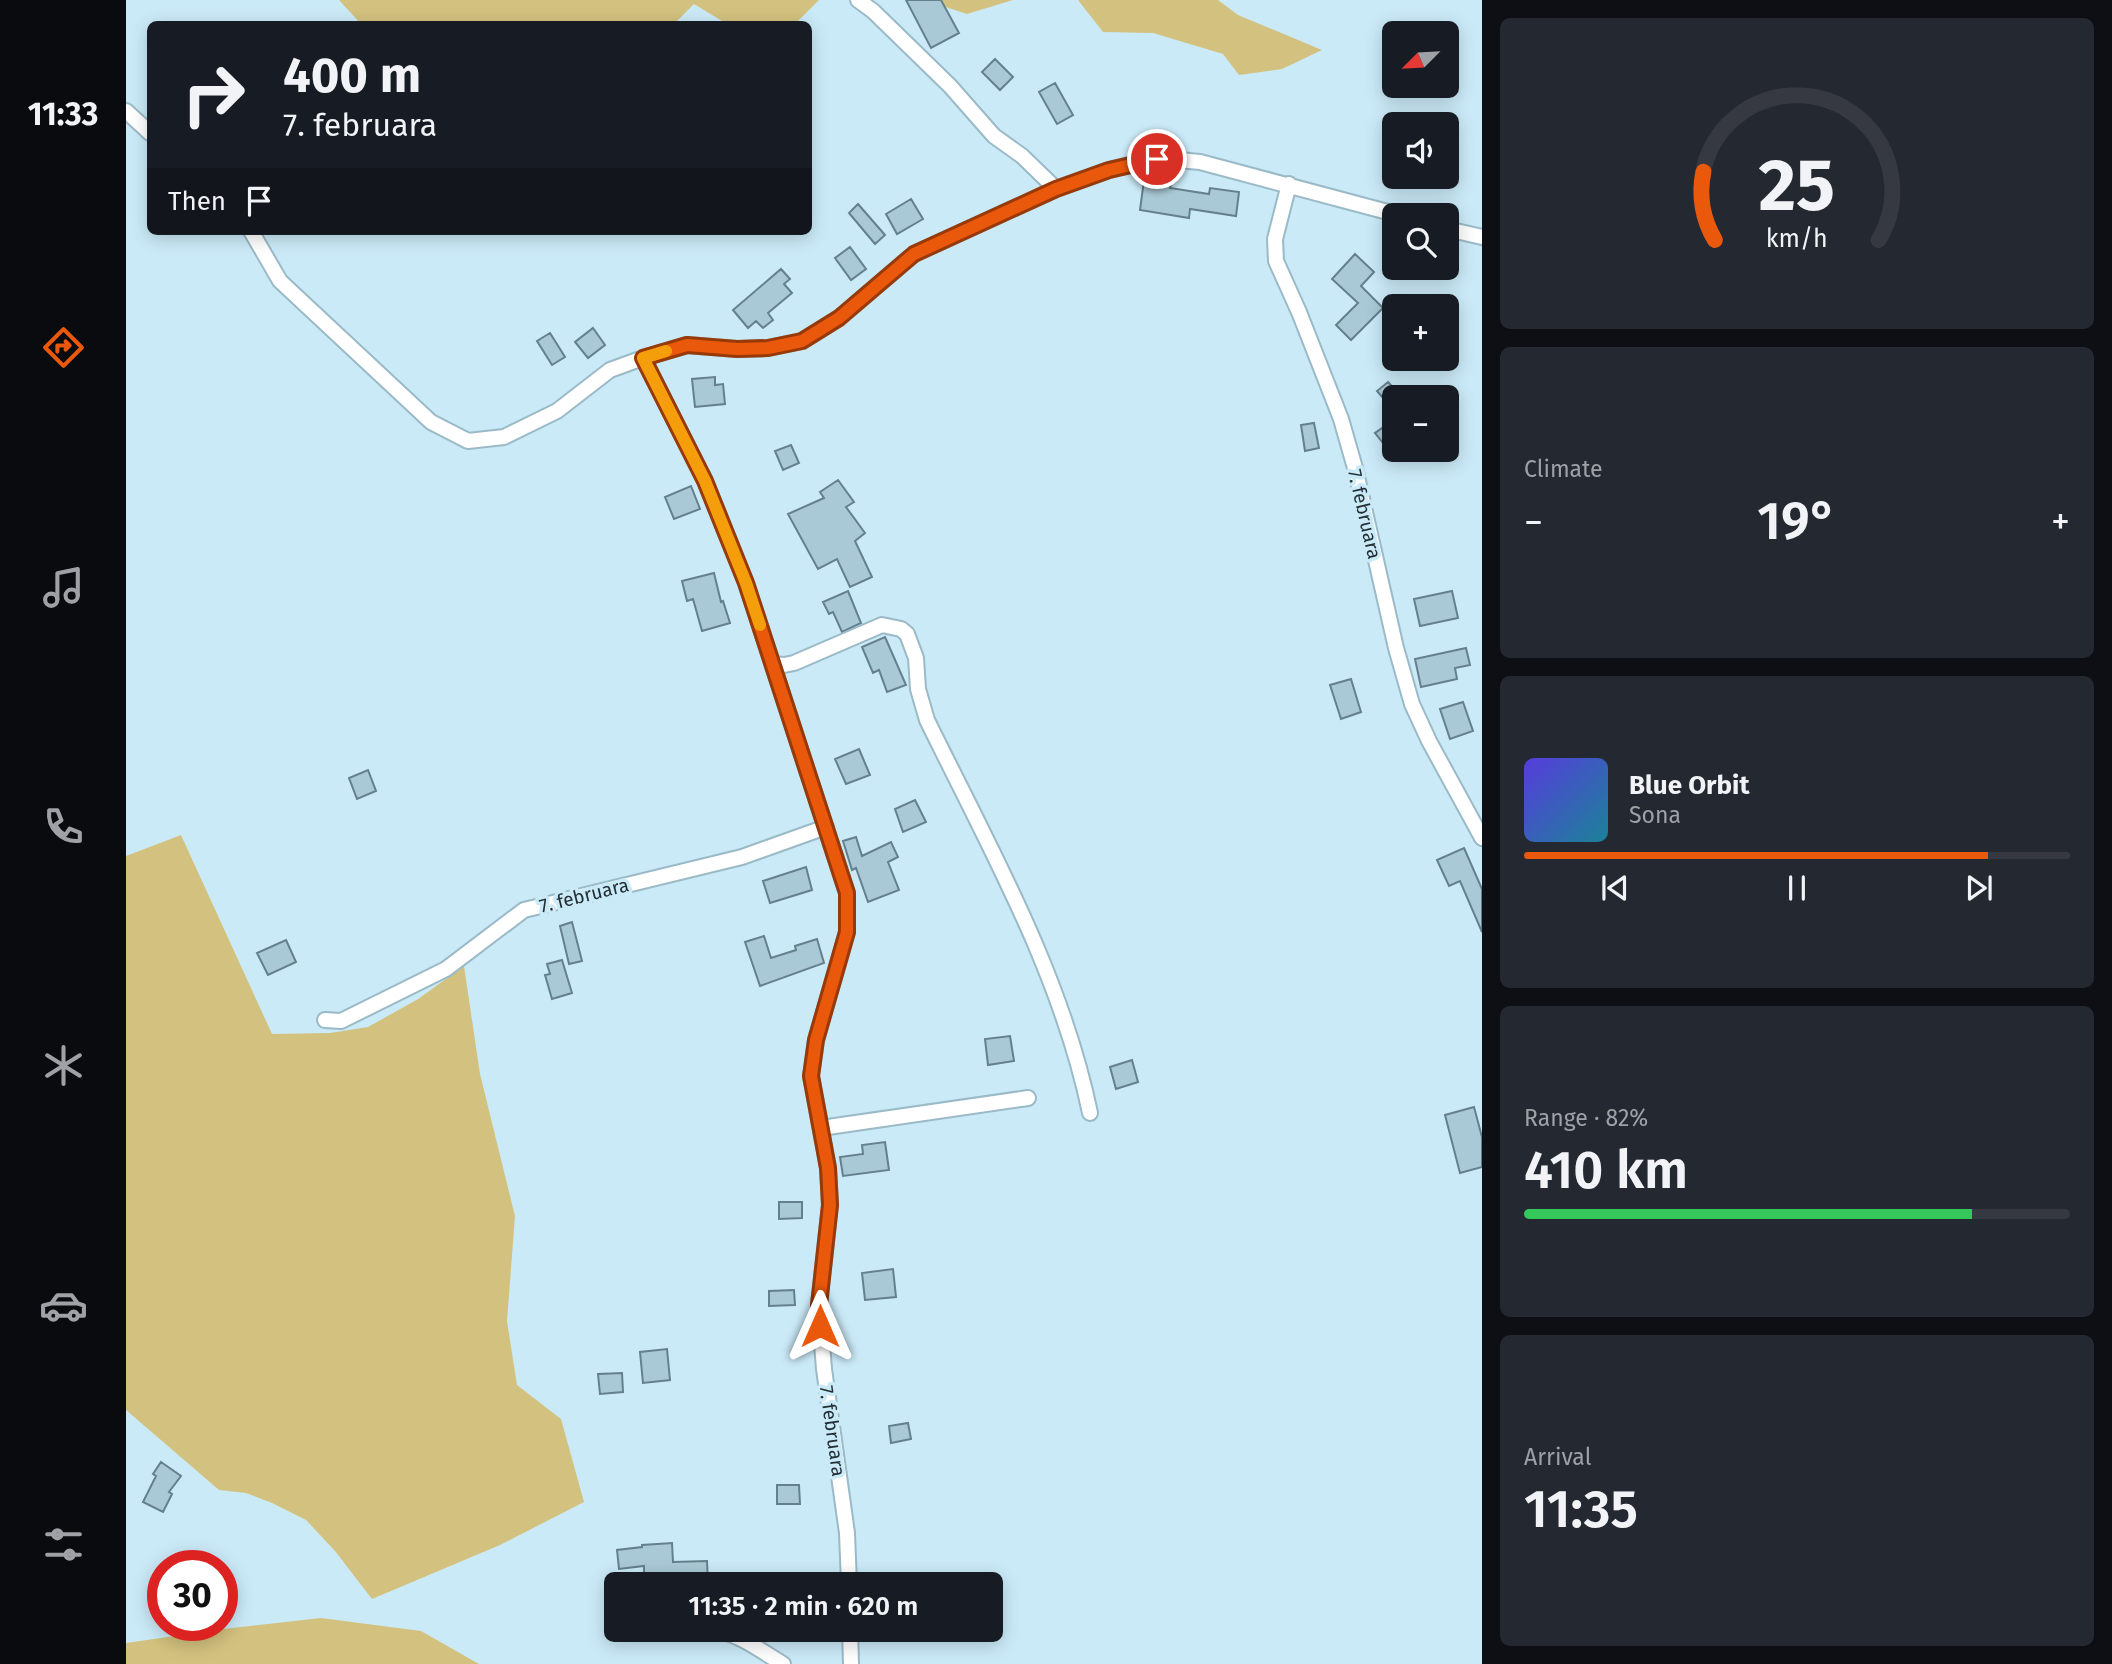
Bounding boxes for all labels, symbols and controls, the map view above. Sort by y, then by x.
north arrow [1382,21,1460,98]
map controls [1382,21,1459,462]
text: 400 m [283,46,421,105]
icon: right [168,49,259,140]
text: 11:33 [28,95,98,133]
text: 7. februara [283,106,437,144]
button: sound [1382,112,1459,189]
pin [1127,129,1187,189]
icon: arrive [1138,140,1176,178]
text: 25 [1759,142,1835,229]
icon: arrive [240,182,278,220]
text: Then [168,186,226,217]
button: search [1382,203,1459,280]
text: km/h [1766,223,1828,253]
button: + [1382,294,1459,371]
icon: directions [39,323,88,372]
button: − [1382,385,1459,462]
text: Climate [1524,455,1603,483]
street label: 7. februara [1343,467,1386,561]
text: 19° [1757,490,1837,553]
text: − [1524,499,1543,545]
text: + [2051,499,2070,545]
icon: music [39,563,88,612]
text: Blue Orbit [1629,770,1749,801]
text: Sona [1629,801,1681,829]
icon: phone [39,802,88,851]
icon: previous [1596,869,1634,907]
icon: pause [1778,869,1816,907]
icon: next [1960,869,1998,907]
street label: 7. februara [537,873,631,918]
icon: climate [39,1041,88,1090]
text: Range · 82% [1524,1104,1648,1132]
text: 410 km [1524,1139,1688,1202]
icon: car [39,1281,88,1330]
position arrow [783,1289,857,1363]
street label: 7. februara [815,1384,850,1478]
text: Arrival [1524,1443,1591,1471]
text: 11:35 [1524,1478,1638,1541]
icon: filters [39,1520,88,1569]
speed limit sign: 30 [147,1550,238,1641]
text: 11:35 · 2 min · 620 m [689,1591,918,1622]

